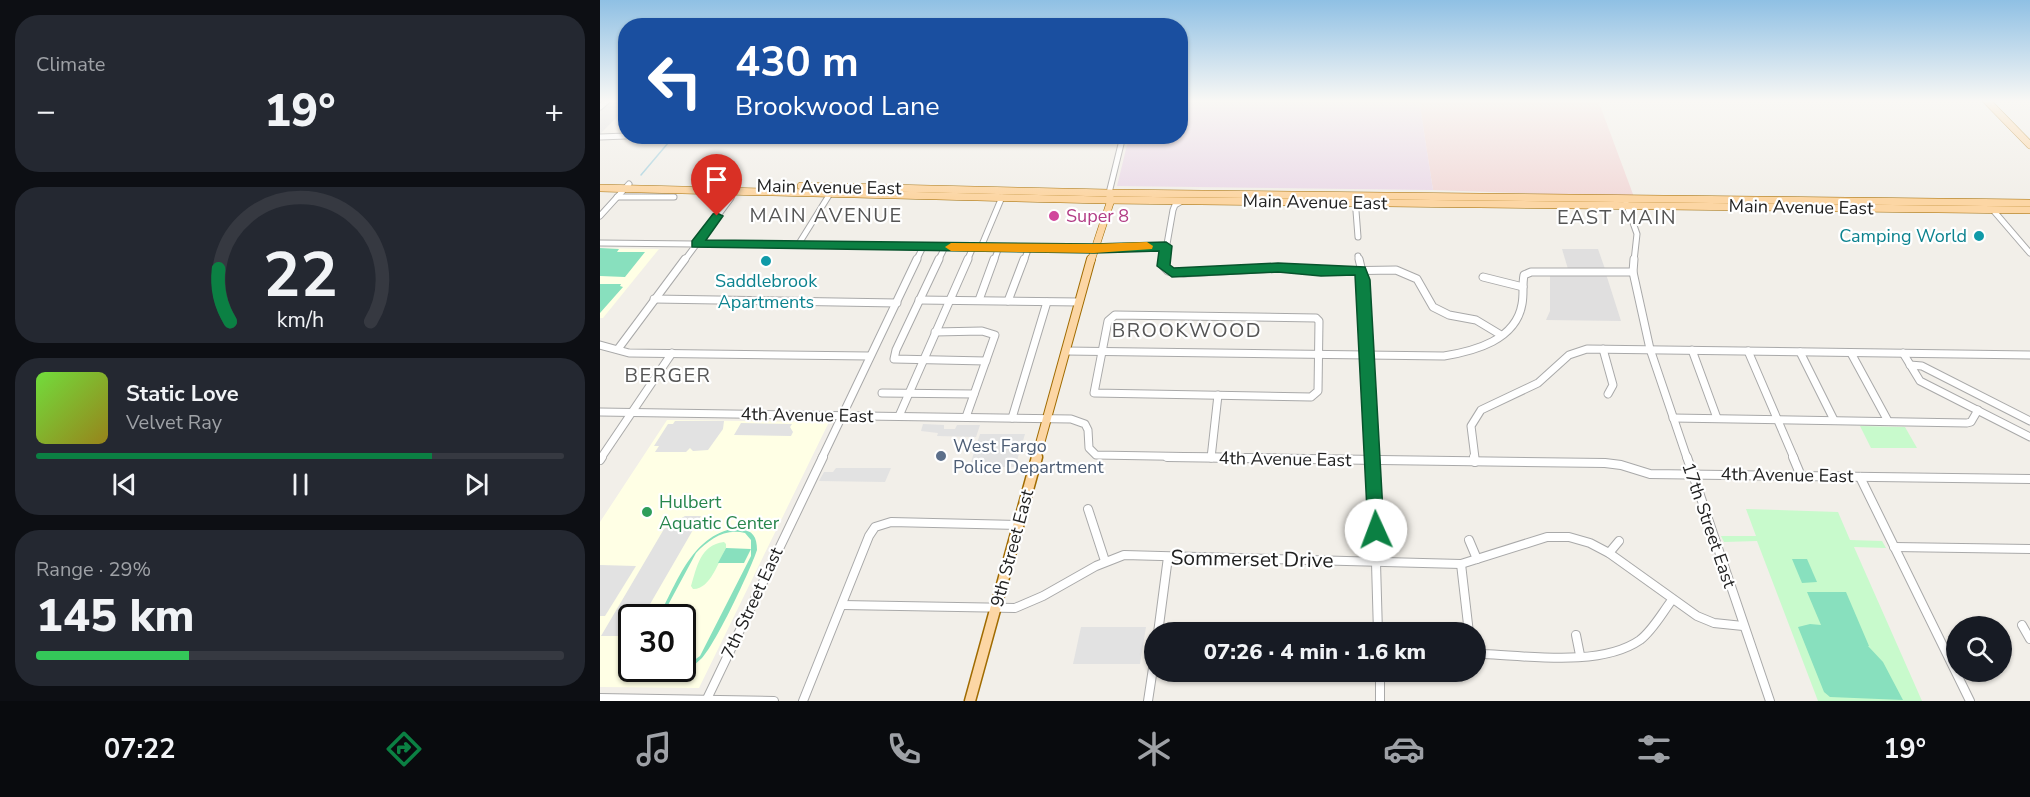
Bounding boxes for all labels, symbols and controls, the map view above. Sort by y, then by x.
text: 430 m [735,34,859,91]
icon: left [636,42,714,120]
text: Climate [36,51,105,78]
text: 19° [264,81,336,142]
text: Brookwood Lane [735,88,940,125]
text: − [36,89,56,134]
text: + [544,89,564,134]
pin [691,154,742,216]
icon: arrive [700,163,733,196]
street label: Main Avenue East [756,174,902,200]
street label: Main Avenue East [1242,189,1388,215]
street label: Main Avenue East [1728,194,1874,220]
district label: MAIN AVENUE [749,202,903,229]
place label: Super 8 [1066,204,1129,228]
district label: EAST MAIN [1557,204,1677,231]
marker: Super 8 [1047,209,1061,223]
place label: Camping World [1839,224,1967,248]
marker: Camping World [1972,229,1986,243]
text: 22 [263,233,337,318]
marker: Saddlebrook Apartments [759,254,773,268]
place label: Saddlebrook Apartments [715,269,818,314]
text: km/h [276,305,324,335]
district label: BROOKWOOD [1112,317,1262,344]
district label: BERGER [624,362,712,389]
text: Static Love [126,379,239,409]
street label: 4th Avenue East [740,402,874,428]
text: Velvet Ray [126,409,222,436]
place label: West Fargo Police Department [953,434,1104,479]
street label: 4th Avenue East [1218,446,1352,472]
marker: West Fargo Police Department [934,449,948,463]
street label: 17th Street East [1676,459,1742,592]
street label: 4th Avenue East [1720,462,1854,488]
icon: previous [108,468,141,501]
icon: pause [284,468,317,501]
icon: next [460,468,493,501]
street label: 9th Street East [985,486,1039,609]
place label: Hulbert Aquatic Center [659,490,780,535]
position arrow [1344,498,1408,562]
marker: Hulbert Aquatic Center [640,505,654,519]
street label: 7th Street East [716,543,789,663]
street label: Sommerset Drive [1170,544,1334,574]
text: Range · 29% [36,556,151,583]
text: 145 km [36,586,195,647]
speed limit sign: 30 [618,604,696,682]
map controls [1946,616,2012,682]
button: search [1946,616,2012,682]
text: 07:26 · 4 min · 1.6 km [1204,637,1426,667]
icon: directions [383,728,425,770]
icon: music [633,728,675,770]
icon: phone [883,728,925,770]
icon: climate [1133,728,1175,770]
icon: car [1383,728,1425,770]
icon: filters [1633,728,1675,770]
text: 07:22 [104,731,175,768]
text: 19° [1883,731,1926,768]

